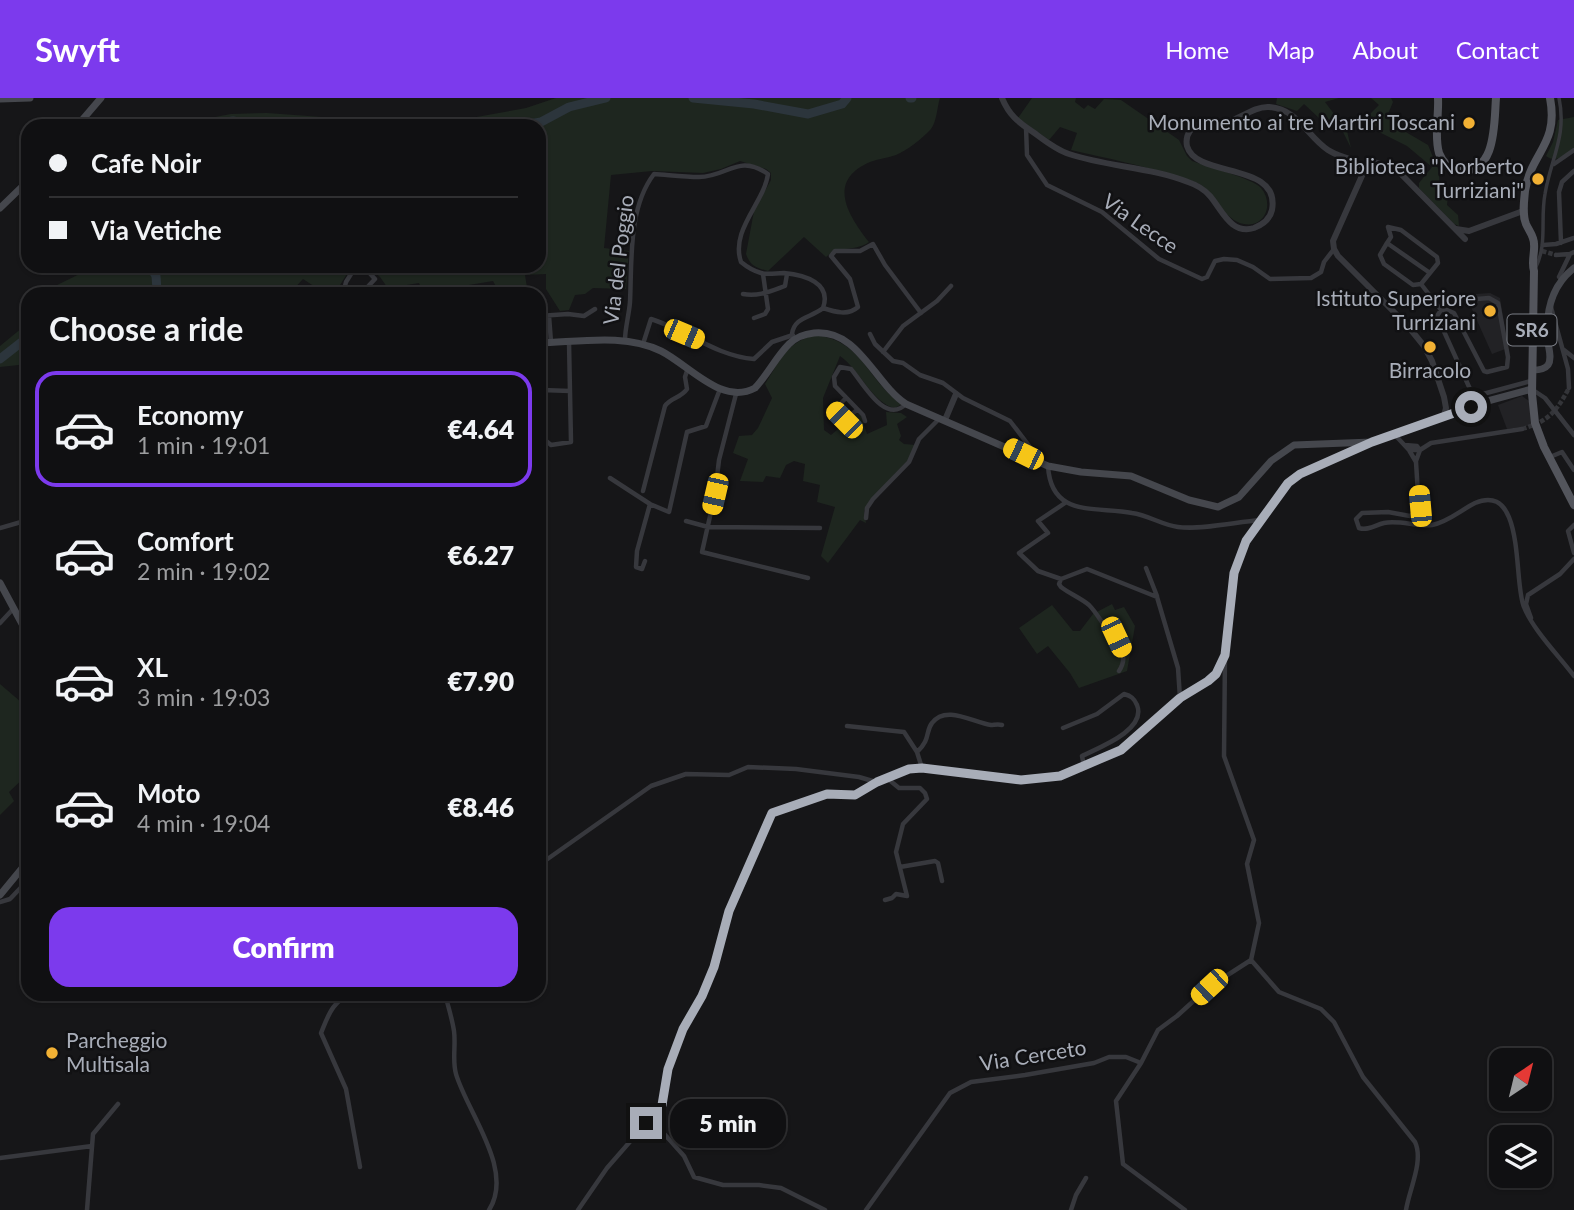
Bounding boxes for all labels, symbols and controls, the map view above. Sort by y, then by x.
text: Swyft [35,29,120,69]
text: Home [1165,35,1229,64]
text: Map [1267,35,1315,64]
text: About [1353,35,1418,64]
text: Contact [1456,35,1539,64]
place label: Monumento ai tre Martiri Toscani [1148,109,1455,134]
marker: Monumento ai tre Martiri Toscani [1461,115,1477,131]
text: Cafe Noir [91,147,201,179]
place label: Biblioteca "Norberto Turriziani" [1335,153,1524,202]
marker: Biblioteca "Norberto Turriziani" [1530,171,1546,187]
street label: Via Lecce [1098,188,1184,258]
street label: Via del Poggio [597,193,638,326]
text: Via Vetiche [91,214,222,246]
place label: Istituto Superiore Turriziani [1316,285,1476,334]
marker: Istituto Superiore Turriziani [1482,303,1498,319]
text: Choose a ride [49,309,243,348]
road number: SR6 [1508,314,1556,346]
car [661,316,708,352]
marker: Birracolo [1422,339,1438,355]
place label: Birracolo [1389,357,1471,382]
route start [1455,391,1487,423]
icon: car [53,398,116,461]
car [822,398,867,442]
text: Economy [137,399,243,431]
text: €4.64 [447,413,514,445]
text: 1 min · 19:01 [137,431,270,459]
car [1000,435,1047,473]
car [701,471,730,517]
car [1408,484,1433,528]
icon: car [53,524,116,587]
text: Comfort [137,525,234,557]
text: €6.27 [447,539,514,571]
text: 2 min · 19:02 [137,557,270,585]
car [1098,614,1135,660]
icon: car [53,650,116,713]
text: XL [137,651,168,683]
text: €7.90 [447,665,514,697]
text: 3 min · 19:03 [137,683,270,711]
icon: car [53,776,116,839]
text: Moto [137,777,200,809]
text: €8.46 [447,791,514,823]
text: 4 min · 19:04 [137,809,270,837]
button: Confirm [49,907,518,987]
car [1187,965,1232,1009]
place label: Parcheggio Multisala [66,1027,168,1076]
street label: Via Cerceto [978,1034,1088,1075]
marker: Parcheggio Multisala [44,1045,60,1061]
north arrow [1489,1048,1552,1111]
map controls [1489,1048,1552,1188]
callout: 5 min [670,1098,786,1148]
route end [630,1107,662,1139]
text: 5 min [699,1109,757,1137]
button: layers [1489,1125,1552,1188]

